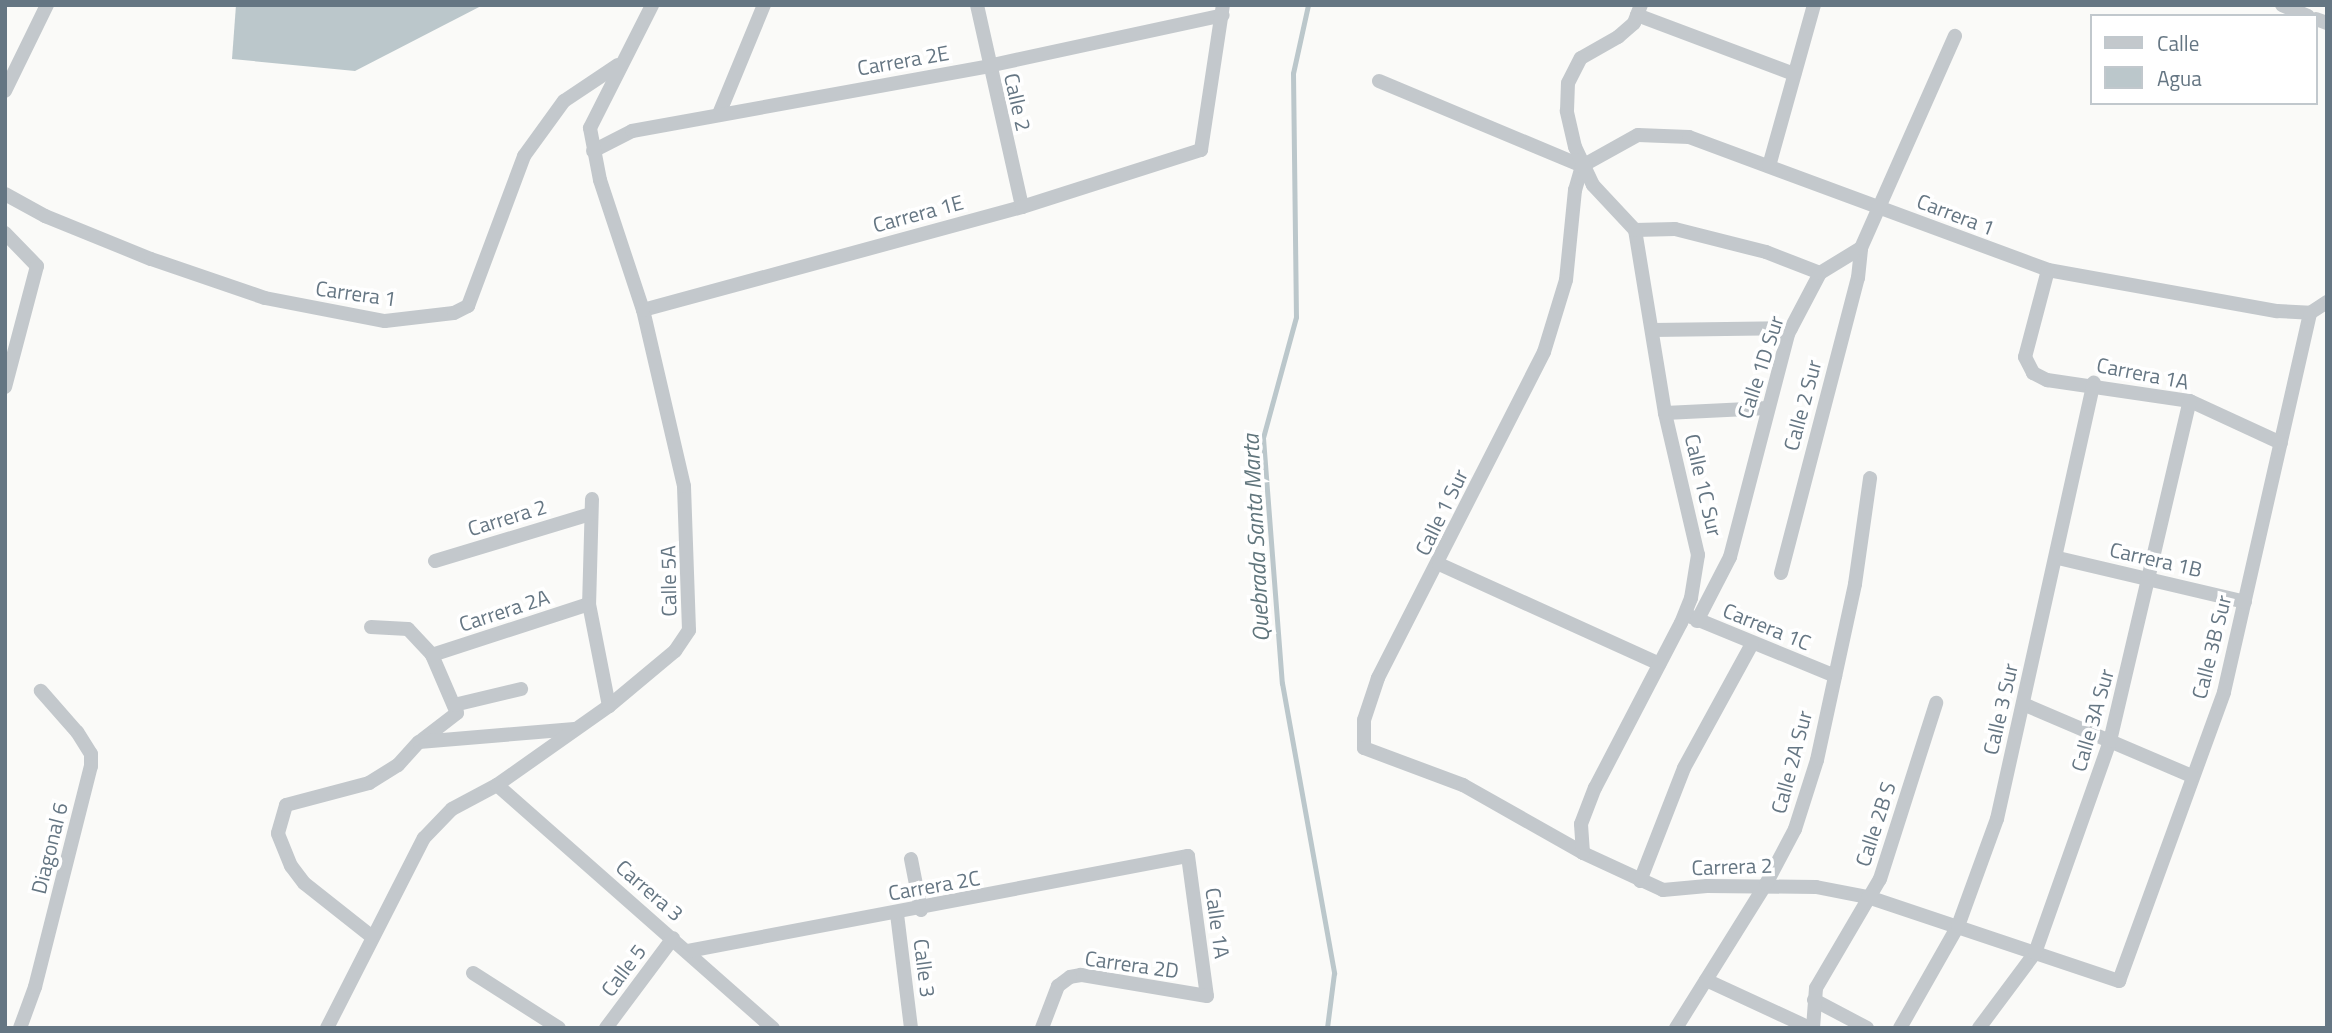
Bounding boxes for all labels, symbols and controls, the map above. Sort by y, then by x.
legend [2090,14,2318,105]
text: Calle [2157,27,2199,59]
street label: Carrera 2E [855,40,951,80]
text: Agua [2157,62,2202,94]
street label: Calle 2 [999,71,1037,133]
street label: Carrera 1 [1914,188,1998,240]
street label: Carrera 1E [870,189,966,237]
street label: Carrera 1 [314,275,398,311]
street label: Calle 1D Sur [1732,312,1788,422]
street label: Carrera 1A [2095,352,2191,394]
street label: Calle 2 Sur [1778,357,1826,453]
street label: Calle 1C Sur [1680,431,1728,539]
water label: Quebrada Santa Marta [1237,433,1275,643]
street label: Calle 1 Sur [1409,465,1473,559]
street label: Carrera 2 [465,493,549,541]
street label: Carrera 1B [2107,536,2205,582]
street label: Calle 5A [655,545,681,617]
street label: Carrera 2A [456,584,552,636]
street label: Calle 3B Sur [2186,593,2236,701]
street label: Carrera 1C [1719,597,1815,655]
street label: Calle 3 Sur [1977,661,2023,757]
street label: Calle 3A Sur [2065,666,2119,774]
street label: Calle 2A Sur [1765,708,1817,816]
street label: Calle 2B S [1849,778,1901,870]
street label: Diagonal 6 [25,800,73,896]
street label: Carrera 2 [1691,852,1773,880]
street label: Carrera 3 [611,854,689,926]
street label: Carrera 2C [886,865,982,905]
street label: Calle 1A [1201,886,1235,960]
street label: Calle 3 [909,937,941,999]
street label: Calle 5 [595,939,651,1001]
street label: Carrera 2D [1083,945,1181,983]

